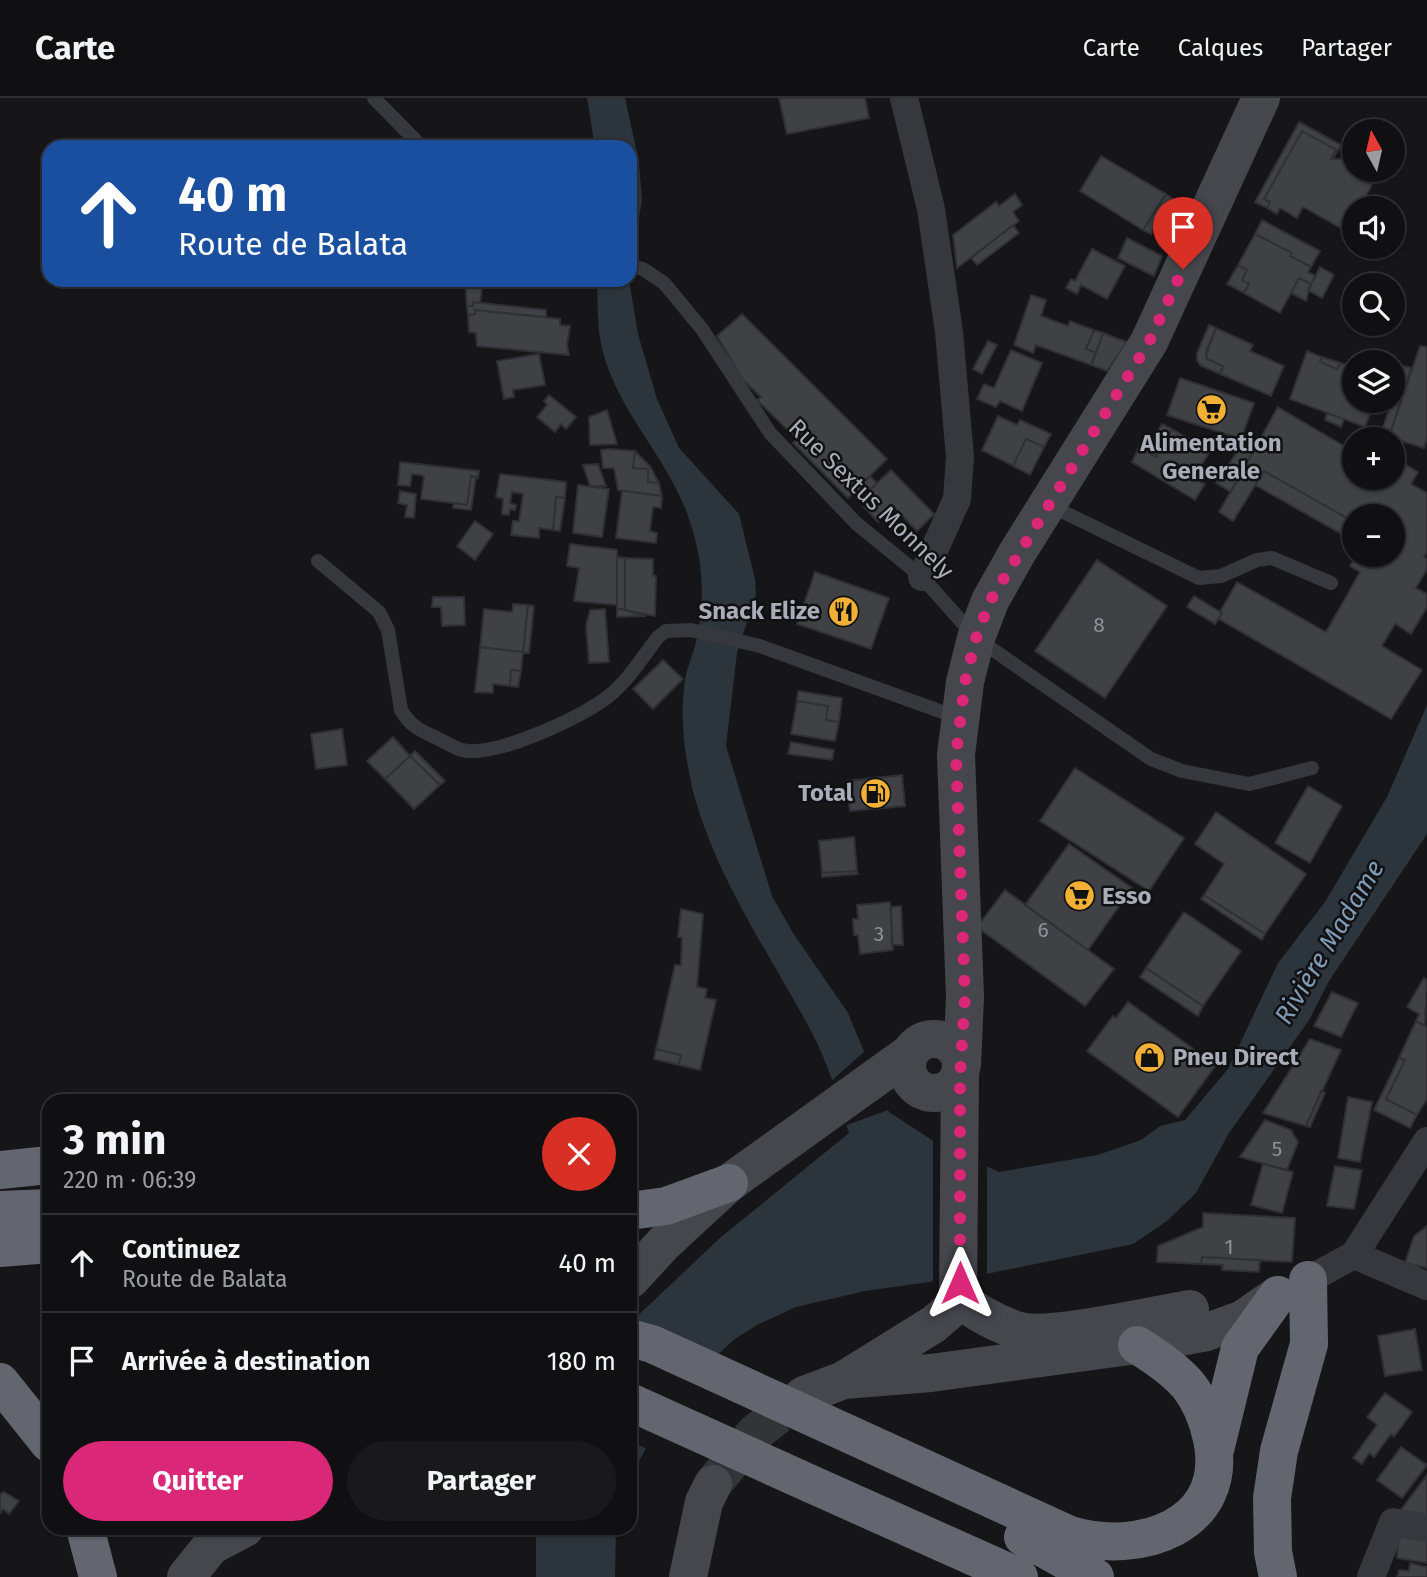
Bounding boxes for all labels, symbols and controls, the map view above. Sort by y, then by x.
text: Carte [35,28,115,68]
text: Carte [1083,34,1140,62]
text: Calques [1178,34,1263,62]
text: Partager [1301,34,1392,62]
north arrow [1342,119,1405,182]
map controls [1342,119,1405,567]
text: 40 m [178,165,287,224]
icon: ahead [63,168,154,259]
button: sound [1342,196,1405,259]
pin [1153,197,1213,269]
icon: arrive [1164,208,1202,246]
text: Route de Balata [178,225,408,263]
button: search [1342,273,1405,336]
button: layers [1342,350,1405,413]
supermarket icon: Alimentation Generale [1194,392,1228,426]
street label: Rue Sextus Monnely [783,413,959,585]
button: + [1342,427,1405,490]
place label: Alimentation Generale [1139,429,1282,485]
button: − [1342,504,1405,567]
restaurant icon: Snack Elize [826,594,860,628]
place label: Snack Elize [698,597,820,625]
house number: 8 [1093,612,1105,638]
fuel station icon: Total [859,776,893,810]
place label: Total [798,779,854,807]
water label: Rivière Madame [1268,855,1391,1030]
supermarket icon: Esso [1062,879,1096,913]
place label: Esso [1102,882,1152,910]
house number: 6 [1037,917,1049,943]
house number: 3 [874,921,884,947]
shop icon: Pneu Direct [1133,1040,1167,1074]
place label: Pneu Direct [1173,1043,1299,1071]
text: 3 min [63,1115,166,1165]
button: close [542,1117,616,1191]
house number: 5 [1272,1136,1282,1162]
text: 220 m · 06:39 [63,1166,196,1194]
text: Continuez [122,1234,240,1265]
house number: 1 [1224,1234,1234,1260]
icon: ahead [63,1244,101,1282]
position arrow [923,1246,997,1320]
text: 40 m [558,1248,616,1279]
text: Route de Balata [122,1265,287,1293]
icon: arrive [63,1342,101,1380]
text: Arrivée à destination [122,1346,371,1377]
text: 180 m [547,1346,616,1377]
button: Quitter [63,1441,333,1521]
button: Partager [347,1441,616,1521]

